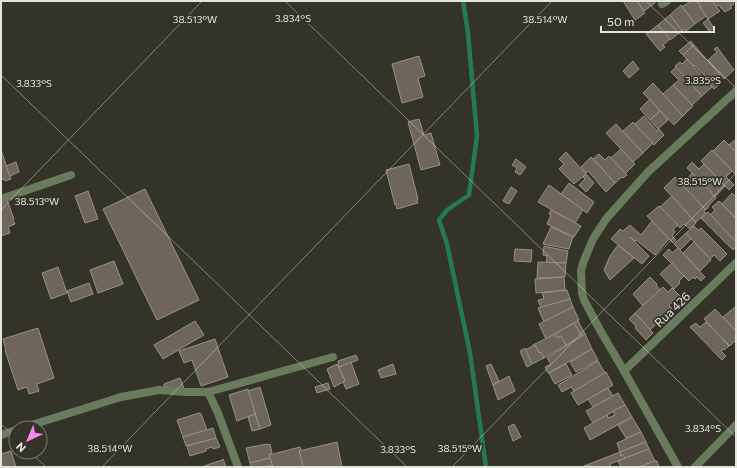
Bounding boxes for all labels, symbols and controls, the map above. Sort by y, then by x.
scale bar [601,8,714,34]
text: 3.834°S [275,12,311,24]
text: 38.513°W [173,13,217,25]
text: 38.514°W [523,13,567,25]
text: 50 m [607,14,635,28]
text: 3.835°S [685,74,721,86]
text: 3.833°S [16,77,52,89]
text: 38.515°W [678,175,722,187]
text: 38.513°W [15,195,59,207]
street label: Rua 426 [651,289,693,329]
north arrow [8,420,48,460]
text: 3.834°S [685,422,721,434]
text: N [13,440,28,455]
text: 38.514°W [88,442,132,454]
text: 38.515°W [438,442,482,454]
text: 3.833°S [380,443,416,455]

